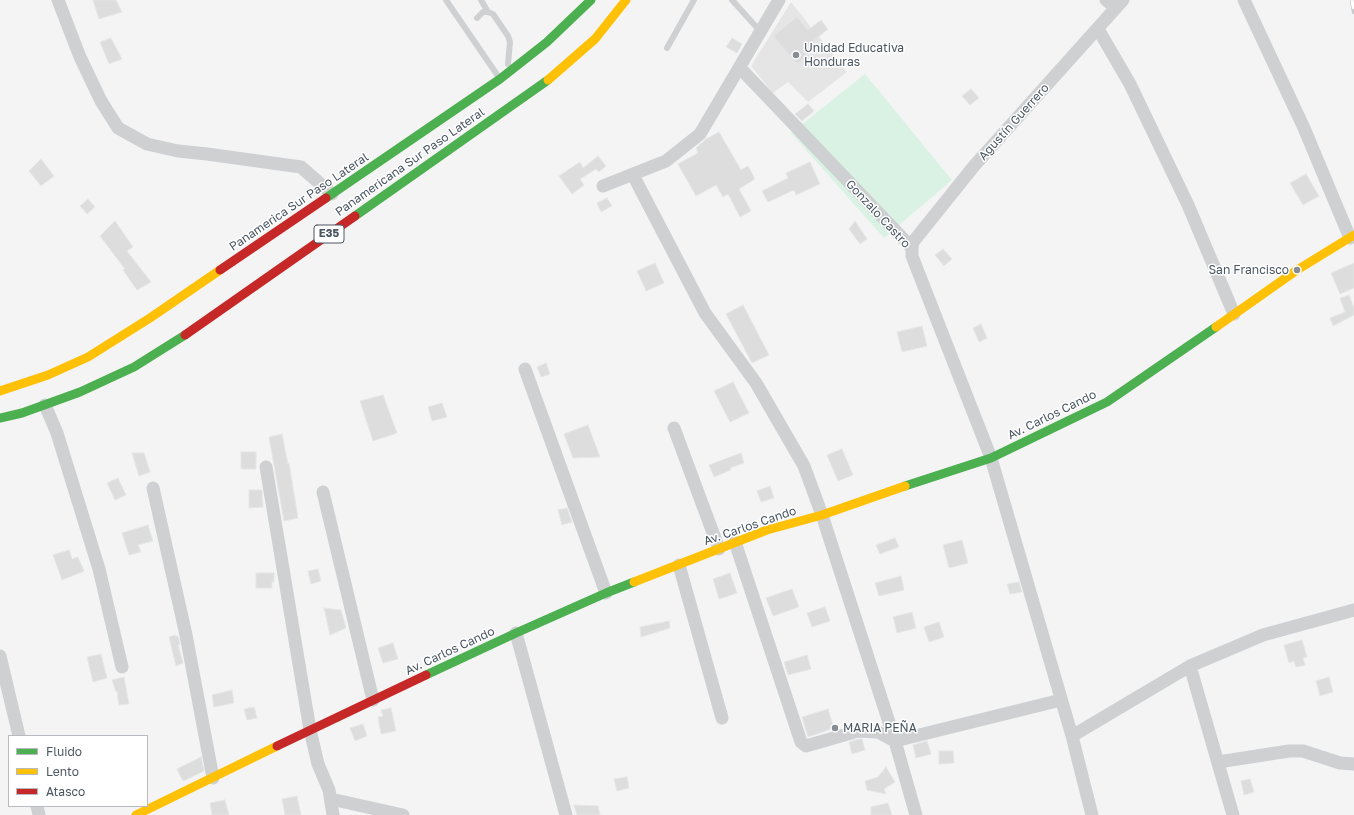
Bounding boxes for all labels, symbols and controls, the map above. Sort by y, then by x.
place label: Unidad Educativa Honduras [804,41,904,69]
marker: Unidad Educativa Honduras [791,50,801,60]
street label: Agustín Guerrero [976,81,1052,163]
street label: Panamericana Sur Paso Lateral [333,105,487,219]
street label: Panamerica Sur Paso Lateral [227,150,371,254]
street label: Gonzalo Castro [843,177,913,251]
road number: E35 [314,225,344,243]
place label: San Francisco [1208,263,1289,277]
marker: San Francisco [1292,265,1302,275]
street label: Av. Carlos Cando [1005,387,1099,443]
street label: Av. Carlos Cando [702,503,798,549]
street label: Av. Carlos Cando [403,624,497,678]
place label: MARIA PEÑA [843,721,917,735]
marker: MARIA PEÑA [830,723,840,733]
legend [8,735,148,807]
text: Fluido [46,744,82,759]
text: Lento [46,764,79,779]
text: Atasco [46,784,85,799]

